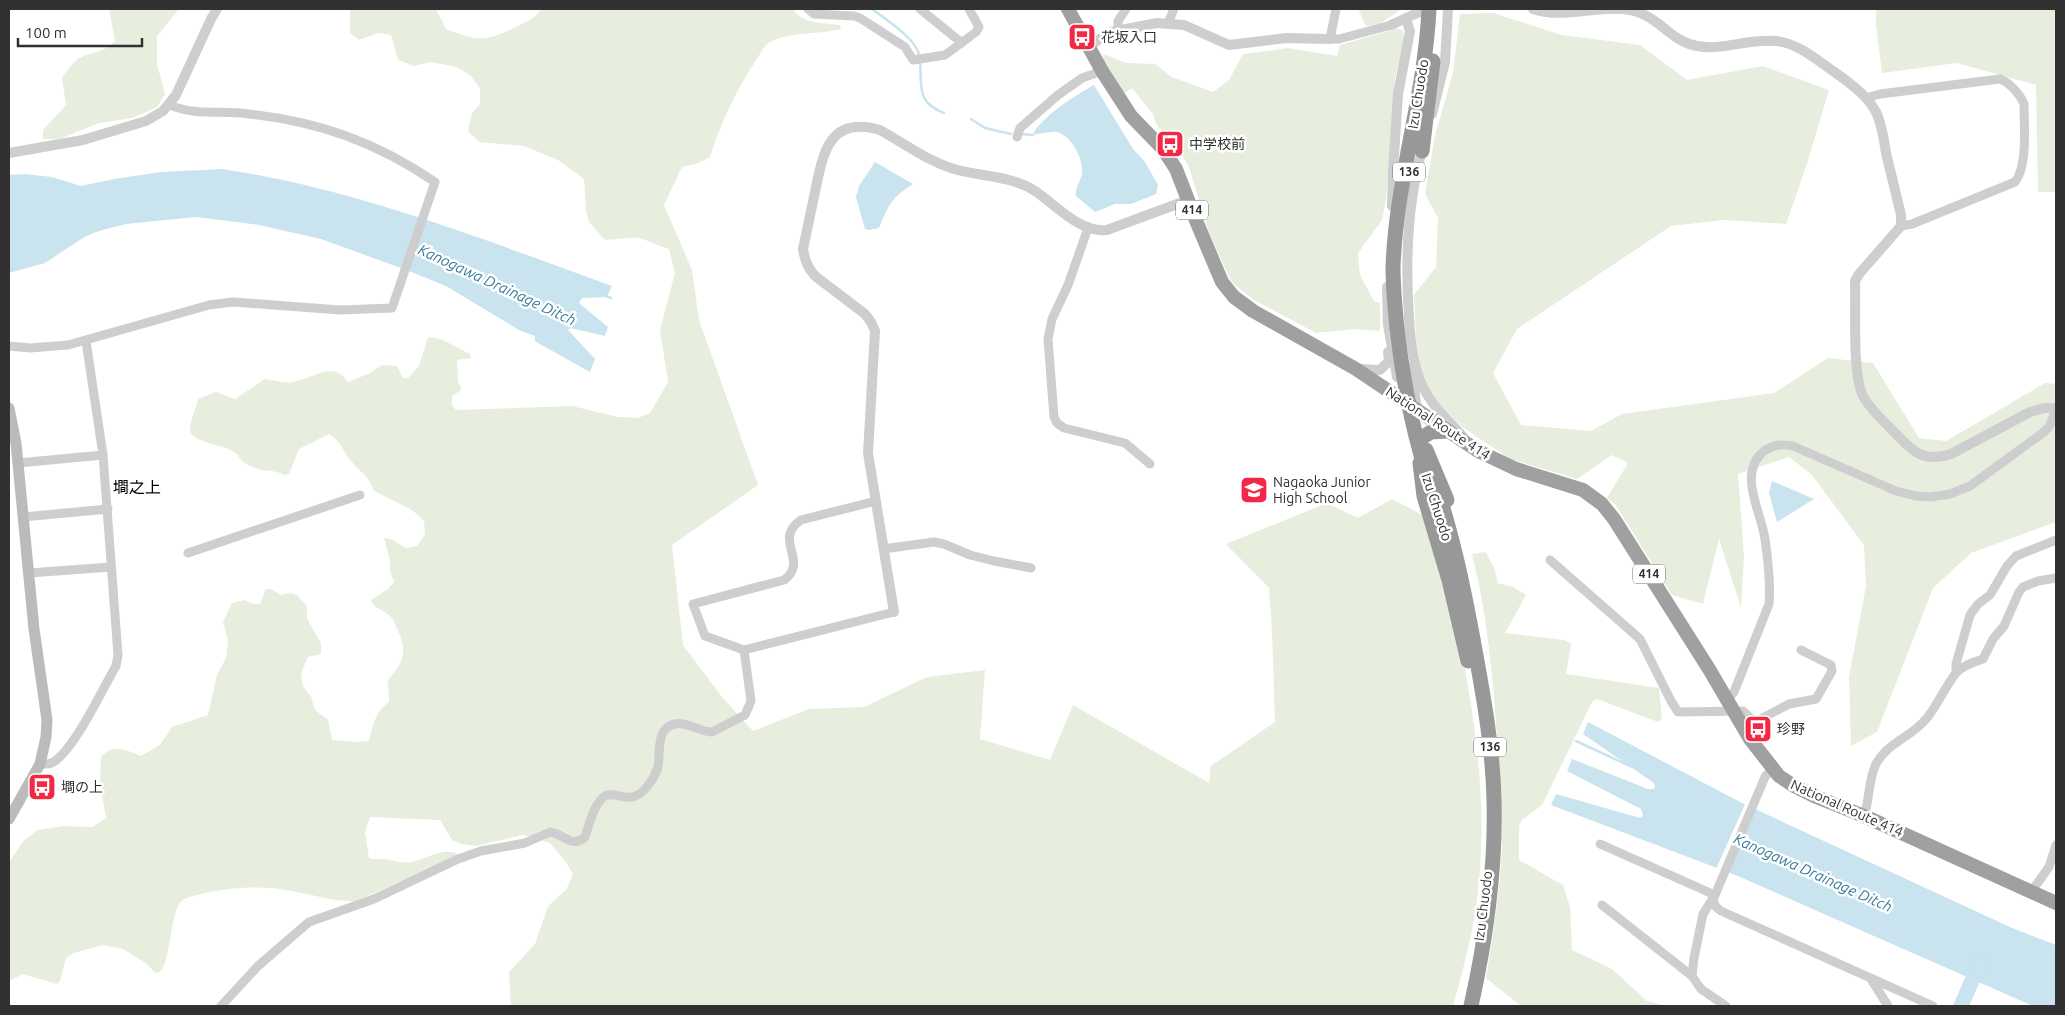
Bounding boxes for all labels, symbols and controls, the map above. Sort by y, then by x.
scale bar [18,15,141,47]
bus stop icon: 花坂入口 [1067,22,1097,52]
text: 100 m [25,24,67,41]
place label: 花坂入口 [1101,29,1157,45]
street label: Izu Chuodo [1405,58,1431,130]
bus stop icon: 中学校前 [1155,129,1185,159]
place label: 中学校前 [1189,136,1245,152]
road number: 136 [1393,162,1425,182]
road number: 414 [1176,200,1208,220]
water label: Kanogawa Drainage Ditch [416,241,579,329]
street label: National Route 414 [1383,383,1493,463]
street label: Izu Chuodo [1419,471,1455,543]
place label: Nagaoka Junior High School [1273,474,1372,506]
school or university icon: Nagaoka Junior High School [1239,475,1269,505]
district label: 墹之上 [113,478,161,496]
road number: 414 [1633,564,1665,584]
bus stop icon: 珍野 [1743,714,1773,744]
place label: 珍野 [1777,721,1805,737]
road number: 136 [1474,738,1506,756]
bus stop icon: 墹の上 [27,772,57,802]
street label: National Route 414 [1788,776,1906,840]
place label: 墹の上 [61,779,103,795]
water label: Kanogawa Drainage Ditch [1731,830,1895,915]
street label: Izu Chuodo [1471,870,1495,942]

